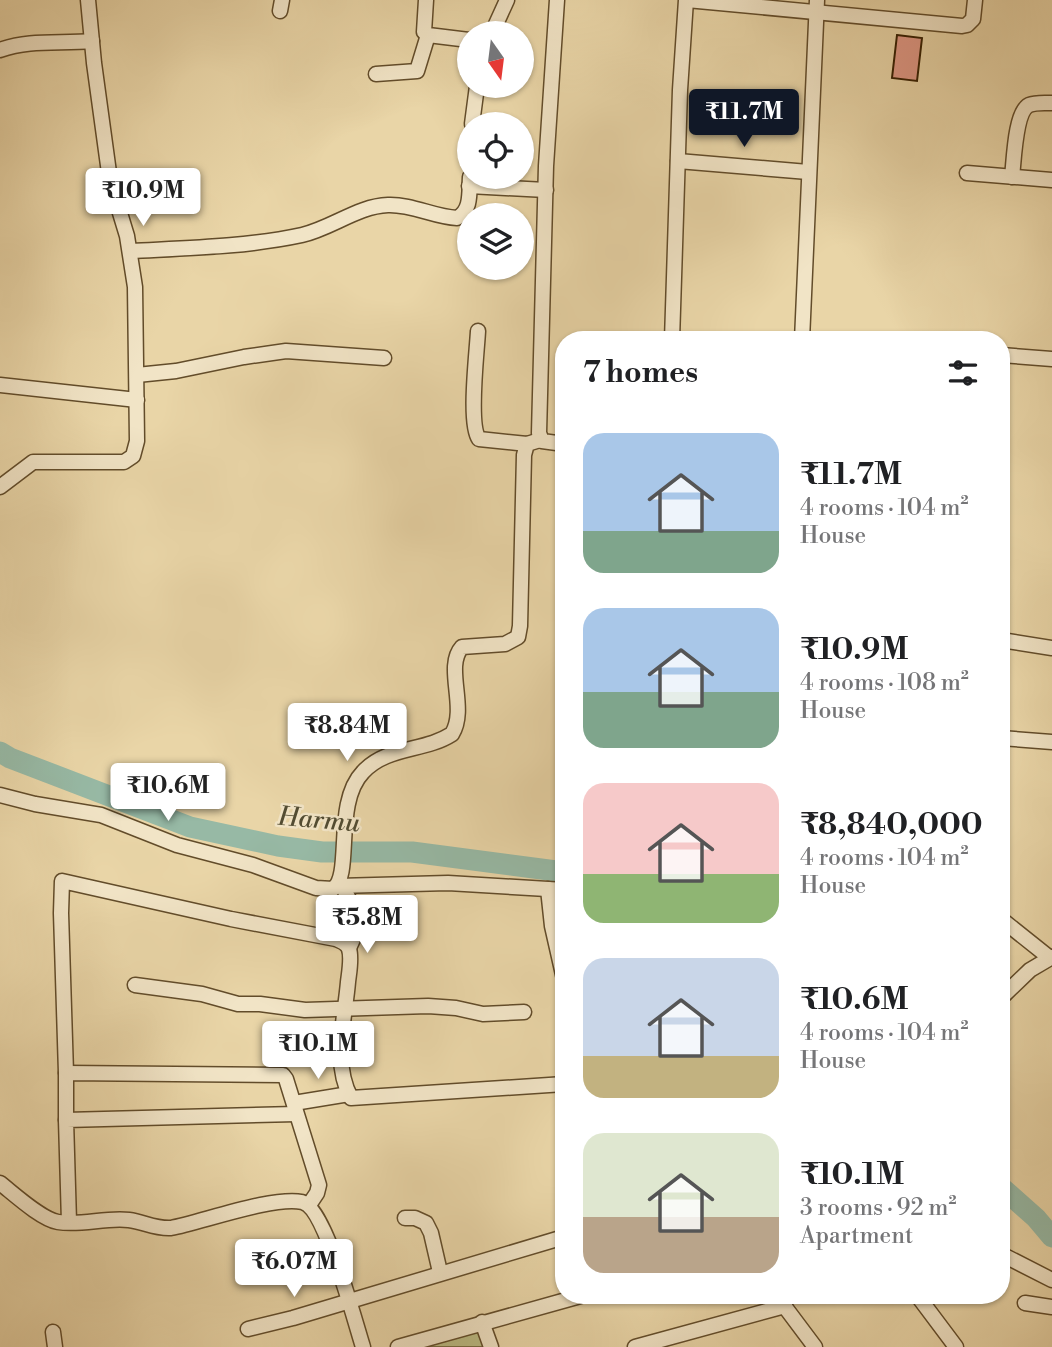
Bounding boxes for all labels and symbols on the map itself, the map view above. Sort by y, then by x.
north arrow [457,21,534,98]
pin: ₹11.7M [687,90,801,149]
pin: ₹10.9M [86,168,200,228]
pin: ₹8.84M [290,704,404,763]
pin: ₹10.6M [111,764,225,823]
water label: Harmu [276,800,362,840]
pin: ₹5.8M [318,895,416,955]
pin: ₹10.1M [261,1021,375,1081]
pin: ₹6.07M [237,1240,351,1299]

